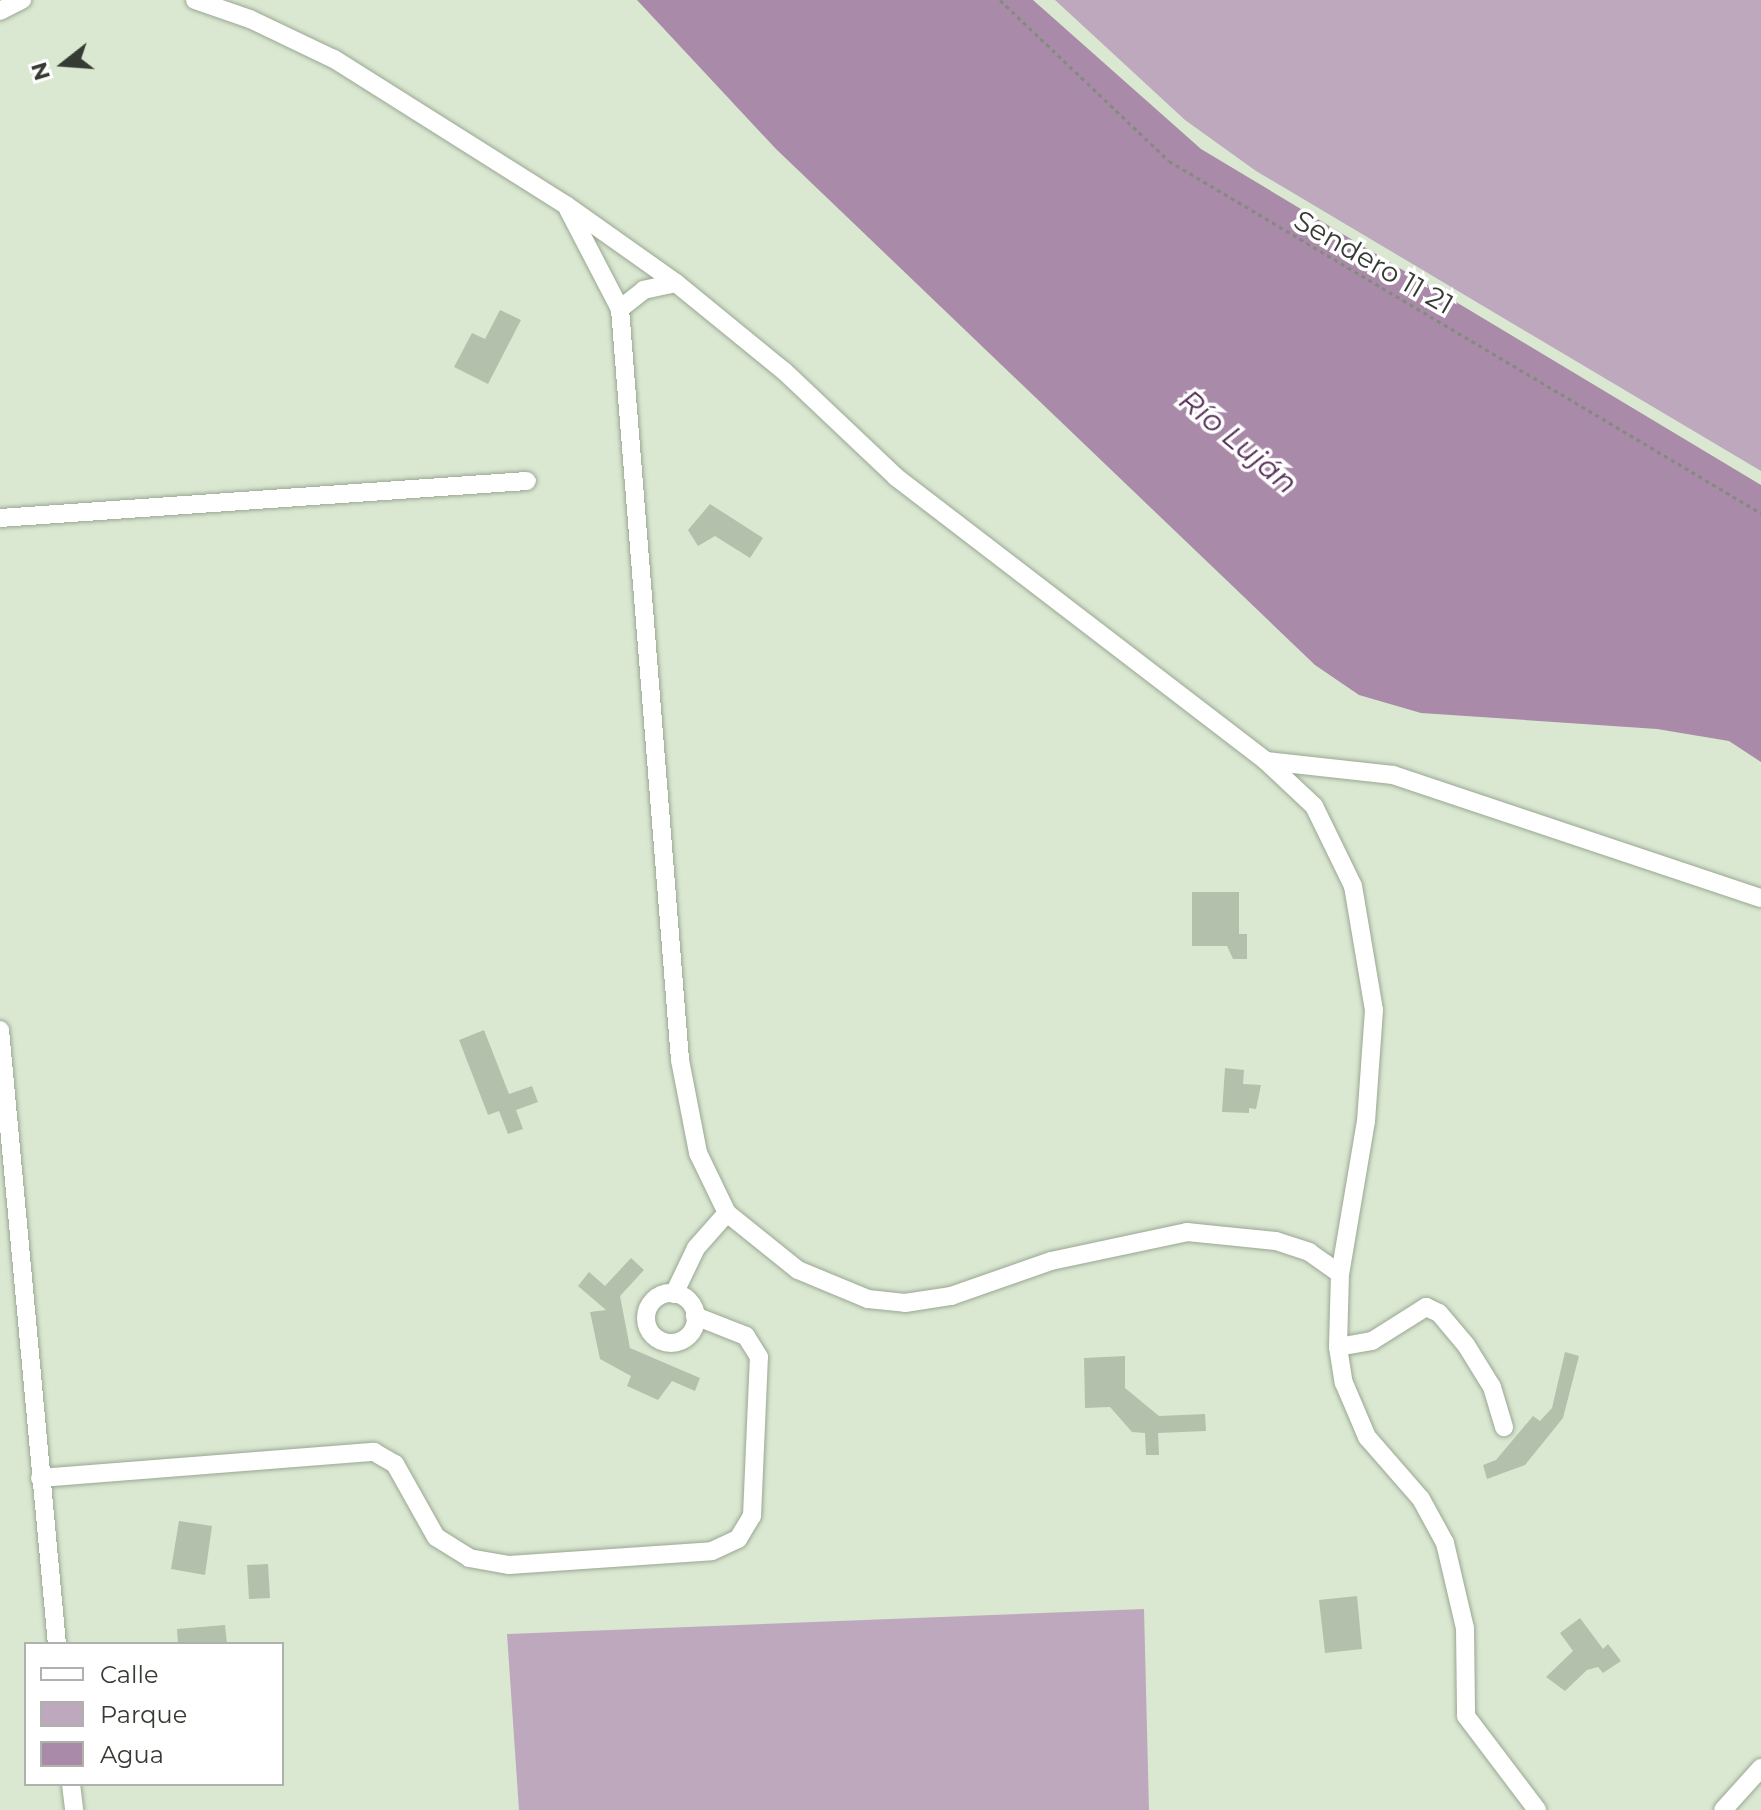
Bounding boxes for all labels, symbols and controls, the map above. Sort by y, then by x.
north arrow [24,24,104,104]
text: N [25,59,56,84]
street label: Sendero 11 21 [1288,203,1460,321]
water label: Río Luján [1172,382,1304,502]
legend [24,1642,284,1786]
text: Calle [100,1660,158,1689]
text: Parque [100,1700,187,1729]
text: Agua [100,1740,164,1769]

